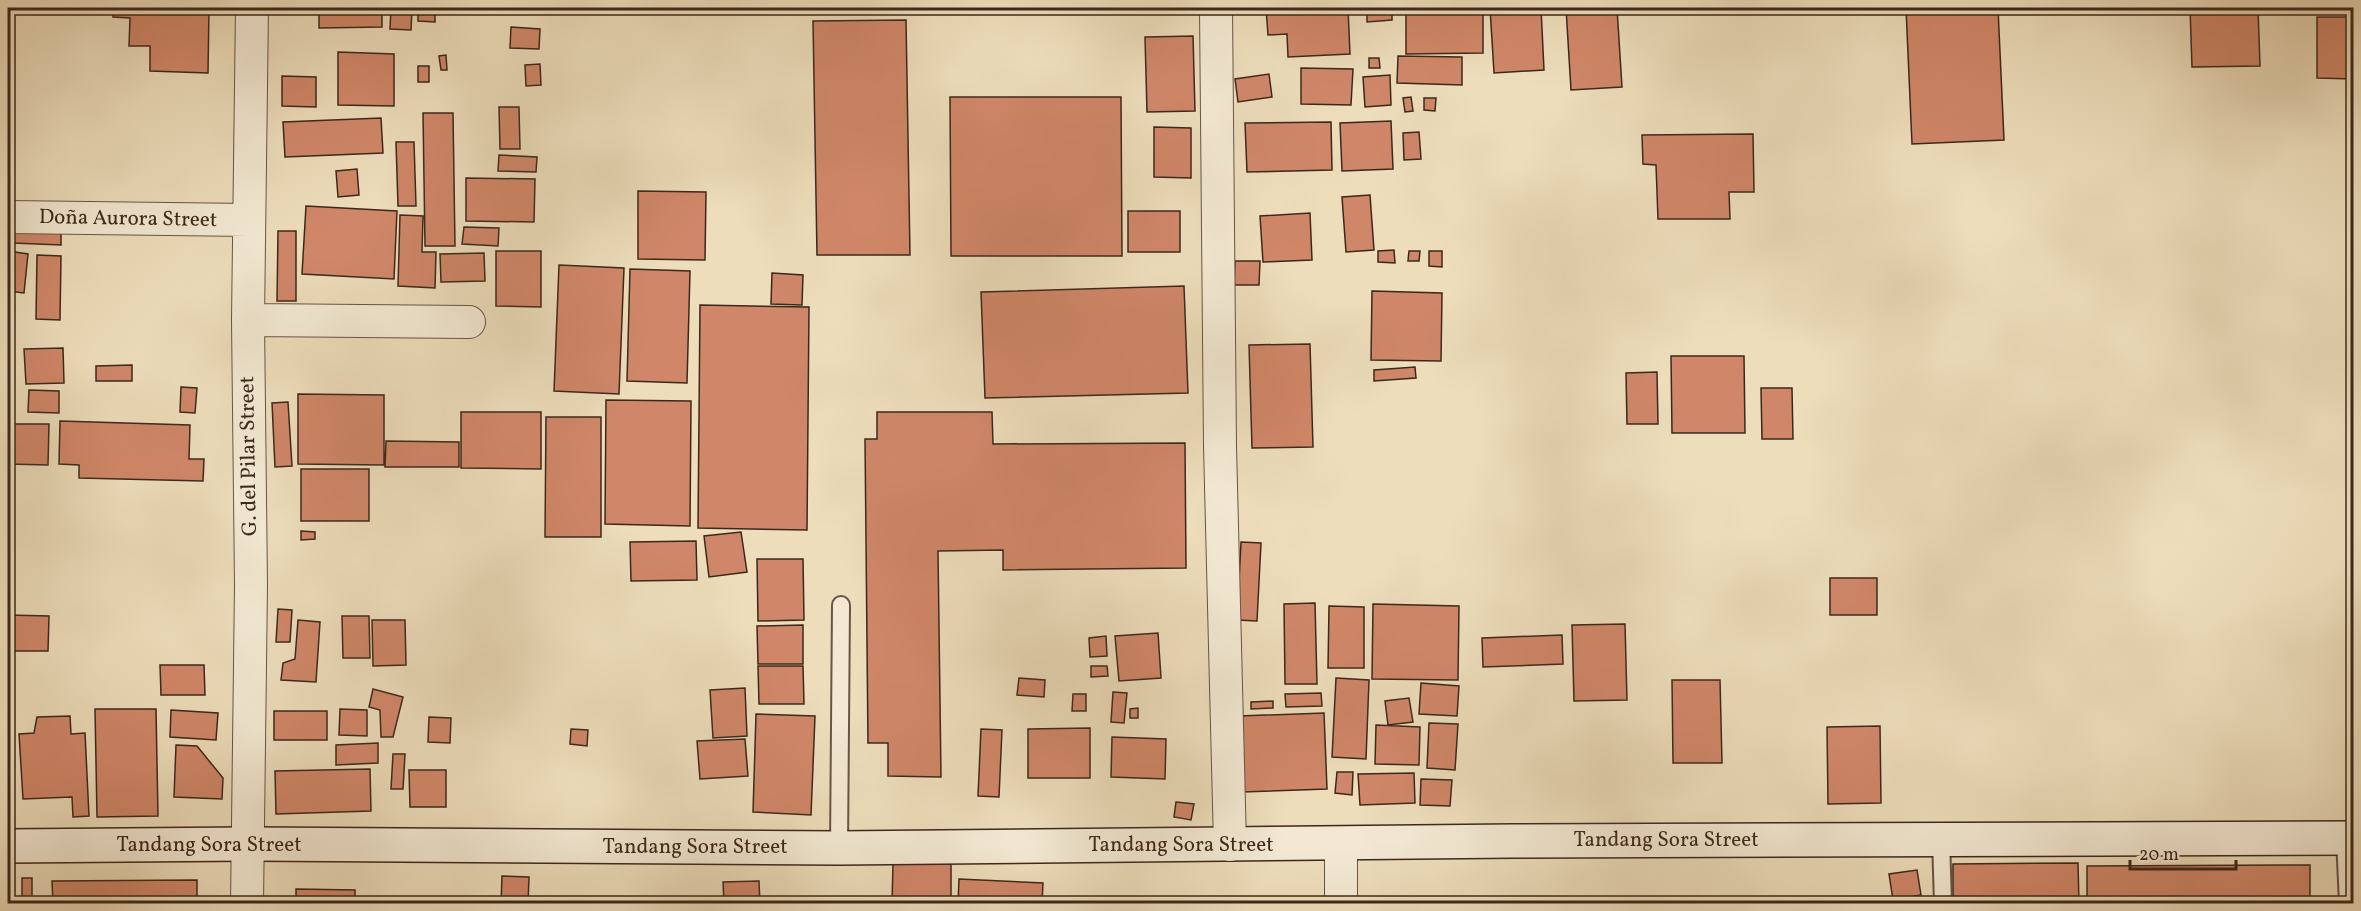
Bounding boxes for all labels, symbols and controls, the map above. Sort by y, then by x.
street label: Doña Aurora Street [39,203,217,235]
street label: G. del Pilar Street [233,376,265,536]
street label: Tandang Sora Street [1573,826,1759,855]
street label: Tandang Sora Street [116,831,302,860]
street label: Tandang Sora Street [1088,831,1274,860]
street label: Tandang Sora Street [602,833,788,862]
scale bar [2130,833,2236,871]
text: 20 m [2139,843,2179,868]

